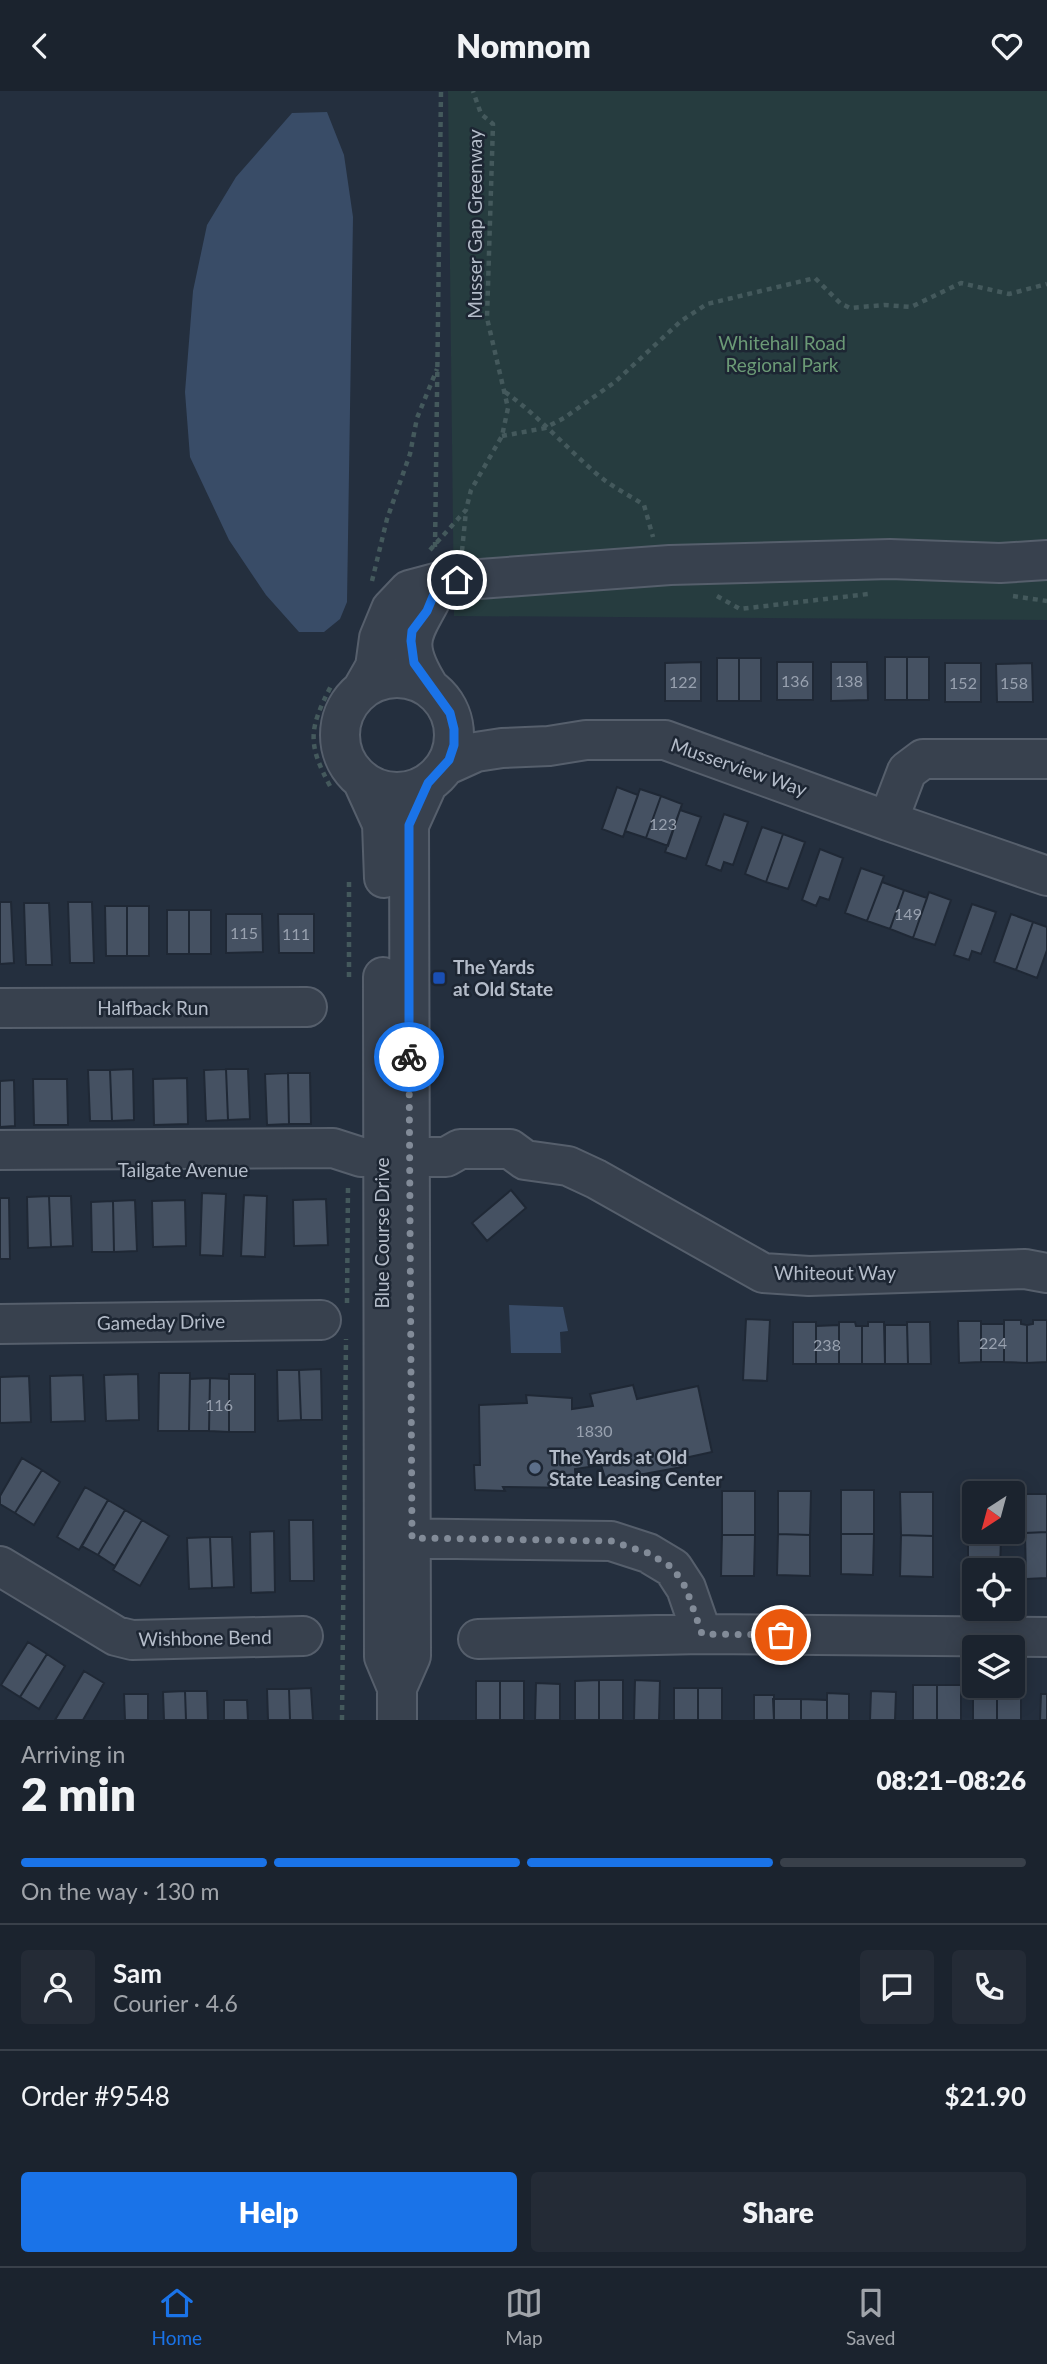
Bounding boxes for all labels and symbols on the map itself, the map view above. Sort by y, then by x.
street label: Musser Gap Greenway [463,129,486,319]
park label: Whitehall Road Regional Park [718,331,846,376]
pin [427,550,487,610]
house number: 136 [781,671,809,690]
house number: 138 [835,671,863,690]
house number: 122 [669,672,697,691]
house number: 152 [949,673,977,692]
house number: 158 [1000,673,1028,692]
street label: Musserview Way [668,732,810,801]
house number: 123 [649,814,677,833]
house number: 149 [894,904,922,923]
house number: 115 [230,923,258,942]
house number: 111 [282,924,310,943]
place label: The Yards at Old State [453,955,553,1000]
marker: The Yards at Old State [431,970,447,986]
street label: Halfback Run [97,996,209,1019]
courier [374,1022,444,1092]
street label: Blue Course Drive [370,1157,393,1309]
street label: Tailgate Avenue [118,1158,248,1181]
street label: Whiteout Way [774,1261,896,1284]
street label: Gameday Drive [97,1309,225,1334]
house number: 224 [979,1333,1007,1352]
house number: 238 [813,1335,841,1354]
house number: 116 [205,1395,233,1414]
house number: 1830 [575,1421,613,1440]
place label: The Yards at Old State Leasing Center [549,1445,723,1490]
marker: The Yards at Old State Leasing Center [527,1460,543,1476]
north arrow [962,1481,1026,1543]
pin [751,1605,811,1665]
street label: Wishbone Bend [138,1625,272,1650]

